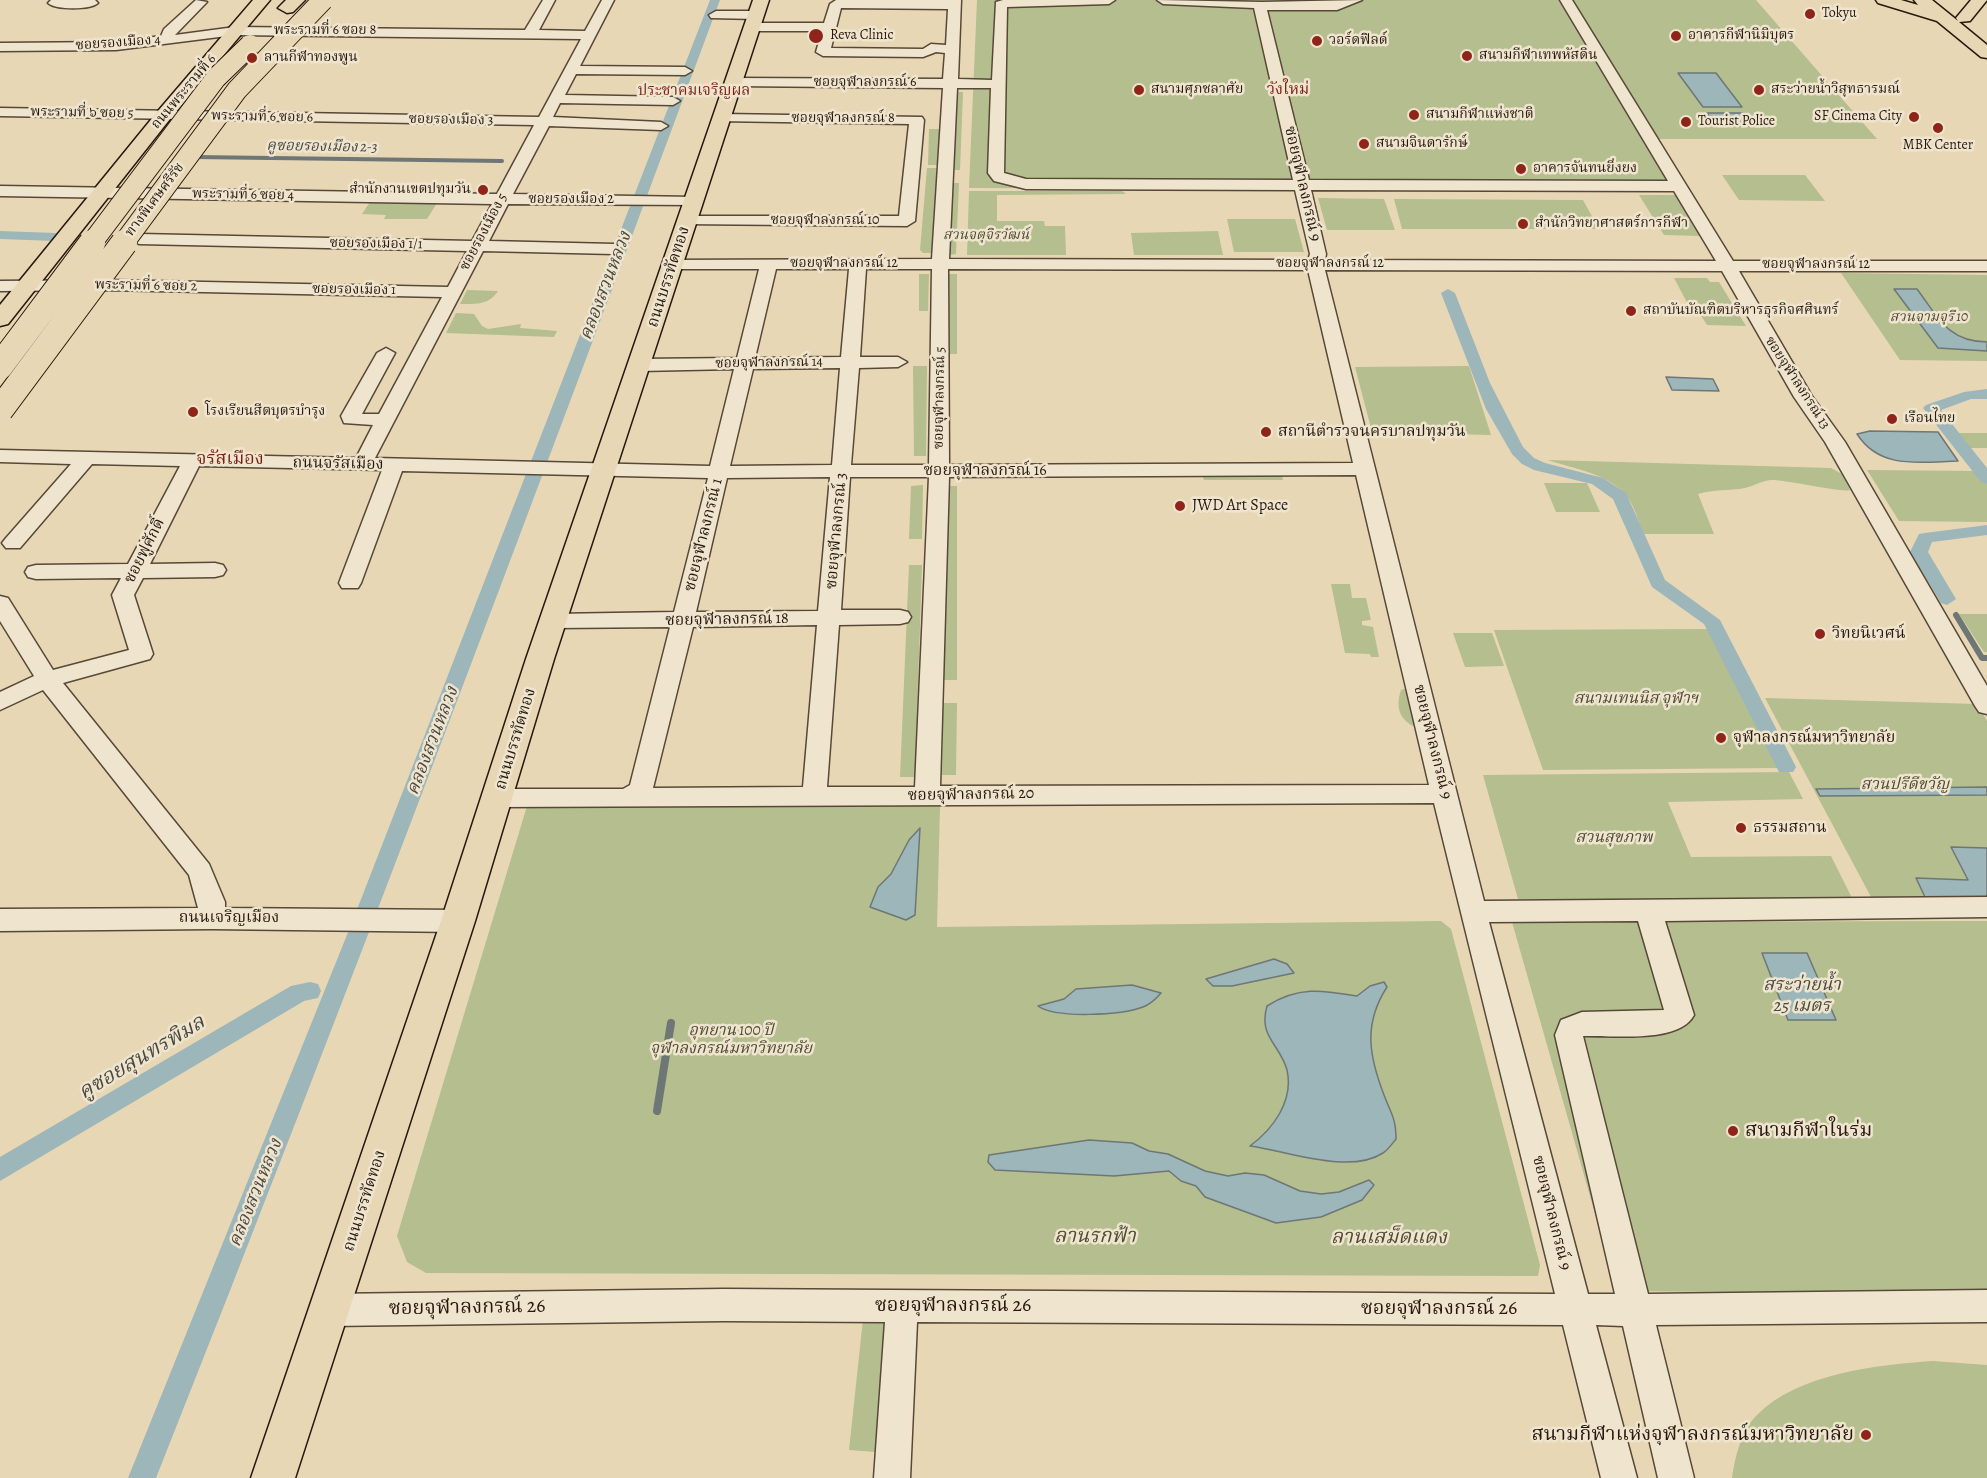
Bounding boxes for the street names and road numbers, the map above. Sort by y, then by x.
street label: พระรามที่ 6 ซอย 8 [274,23,376,39]
street label: ซอยรองเมือง 4 [75,32,161,54]
street label: ถนนพระรามที่ 6 [148,51,220,133]
street label: ซอยจุฬาลงกรณ์ 6 [813,75,917,91]
street label: พระรามที่ ๖ ซอย 5 [30,104,134,122]
street label: พระรามที่ 6 ซอย 6 [211,108,313,126]
street label: ซอยรองเมือง 3 [408,111,494,129]
street label: ซอยจุฬาลงกรณ์ 8 [791,111,895,127]
street label: ซอยจุฬาลงกรณ์ 9 [1279,125,1325,243]
street label: ทางพิเศษศรีรัช [122,160,188,240]
street label: พระรามที่ 6 ซอย 4 [192,186,294,204]
street label: ซอยรองเมือง 5 [457,191,511,273]
street label: ซอยรองเมือง 2 [528,192,614,208]
street label: ซอยจุฬาลงกรณ์ 10 [771,213,879,229]
street label: ถนนบรรทัดทอง [644,224,694,330]
street label: ซอยรองเมือง 1/1 [329,235,423,253]
street label: ซอยจุฬาลงกรณ์ 12 [790,256,898,272]
street label: ซอยจุฬาลงกรณ์ 12 [1276,256,1384,272]
street label: ซอยจุฬาลงกรณ์ 12 [1762,257,1870,273]
street label: พระรามที่ 6 ซอย 2 [95,277,197,295]
street label: ซอยรองเมือง 1 [312,281,396,299]
street label: ซอยจุฬาลงกรณ์ 13 [1761,333,1833,433]
street label: ซอยจุฬาลงกรณ์ 5 [931,347,949,449]
street label: ซอยจุฬาลงกรณ์ 14 [715,354,823,372]
street label: ถนนจรัสเมือง [292,454,384,474]
street label: ซอยจุฬาลงกรณ์ 16 [923,461,1047,481]
street label: ซอยจุฬาลงกรณ์ 3 [822,472,852,590]
street label: ซอยจุฬาลงกรณ์ 1 [681,476,727,594]
street label: ซอยฟูศักดิ์ [120,515,170,587]
street label: ซอยจุฬาลงกรณ์ 18 [665,609,789,631]
street label: ซอยจุฬาลงกรณ์ 9 [1408,683,1456,801]
street label: ถนนบรรทัดทอง [491,686,541,792]
street label: ซอยจุฬาลงกรณ์ 20 [908,784,1034,806]
street label: ถนนเจริญเมือง [179,908,279,928]
street label: ถนนบรรทัดทอง [340,1148,390,1254]
street label: ซอยจุฬาลงกรณ์ 9 [1527,1154,1575,1272]
street label: ซอยจุฬาลงกรณ์ 26 [875,1294,1031,1318]
street label: ซอยจุฬาลงกรณ์ 26 [388,1295,546,1321]
street label: ซอยจุฬาลงกรณ์ 26 [1361,1297,1517,1321]

